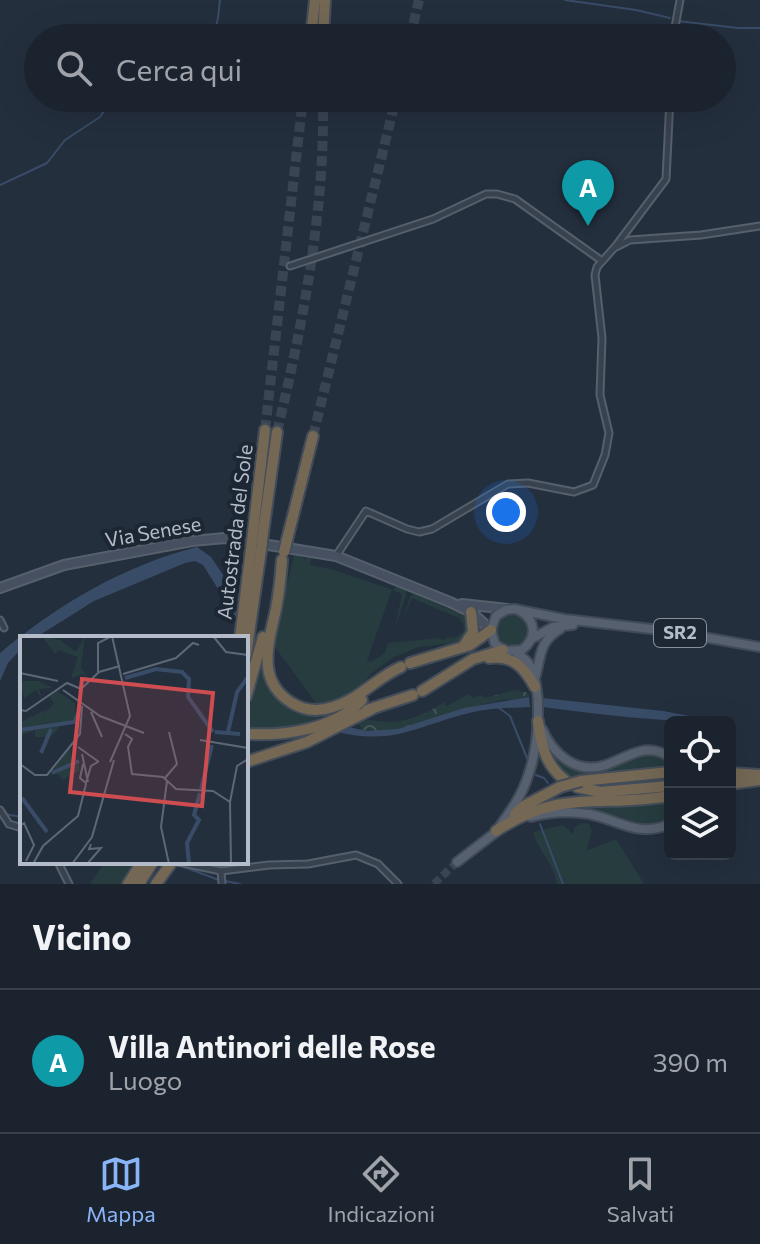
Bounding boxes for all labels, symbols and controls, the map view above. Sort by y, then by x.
search box [24,24,736,112]
icon: search [52,46,96,90]
text: Cerca qui [116,50,242,87]
pin: A [562,160,614,226]
street label: Autostrada del Sole [211,443,257,621]
your location [486,492,526,532]
street label: Via Senese [103,511,203,551]
road number: SR2 [654,619,706,647]
inset map [20,636,248,864]
map controls [664,716,736,860]
button: locate [664,716,736,788]
button: layers [664,788,736,860]
text: Vicino [32,915,132,957]
text: Villa Antinori delle Rose [108,1027,436,1064]
text: A [49,1046,67,1077]
text: 390 m [653,1046,728,1077]
text: Luogo [108,1064,182,1095]
tab: Mappa [86,1152,156,1227]
tab: Indicazioni [328,1152,435,1227]
tab: Salvati [607,1152,674,1227]

